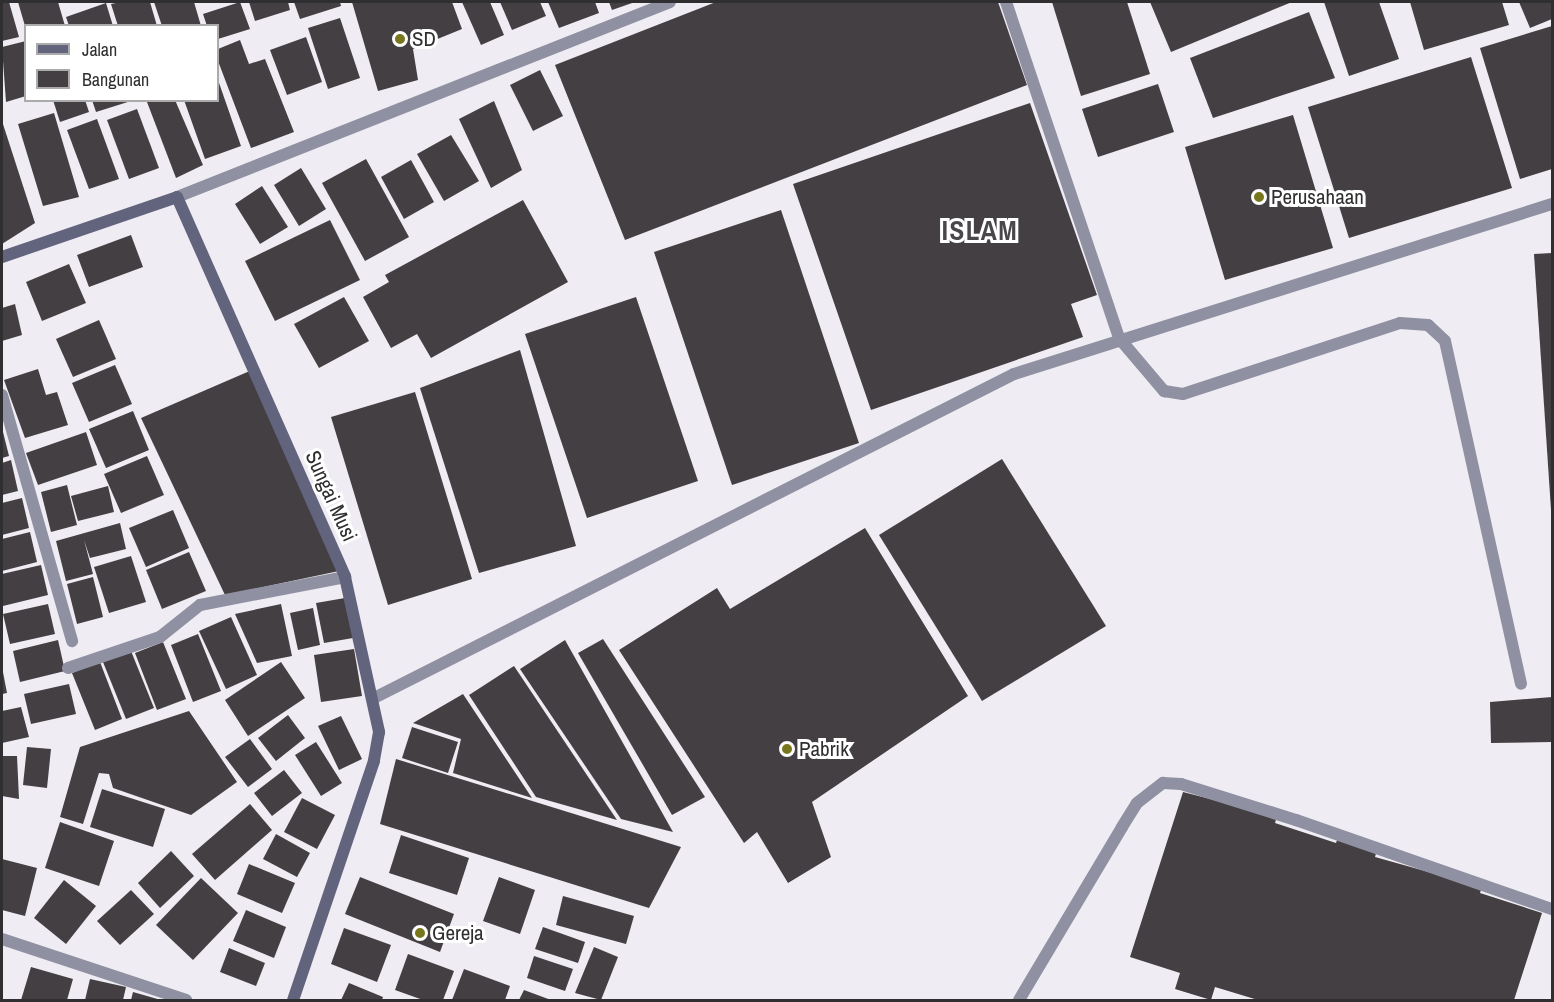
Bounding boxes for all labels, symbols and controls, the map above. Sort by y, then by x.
legend [24,24,219,102]
place label: SD [412,26,436,52]
marker: SD [393,32,407,46]
text: Jalan [82,37,117,62]
text: Bangunan [82,67,149,92]
place label: Perusahaan [1271,184,1364,210]
marker: Perusahaan [1252,190,1266,204]
district label: ISLAM [942,215,1018,247]
street label: Sungai Musi [300,447,362,545]
place label: Pabrik [799,736,849,762]
marker: Pabrik [780,742,794,756]
place label: Gereja [432,920,484,946]
marker: Gereja [413,926,427,940]

